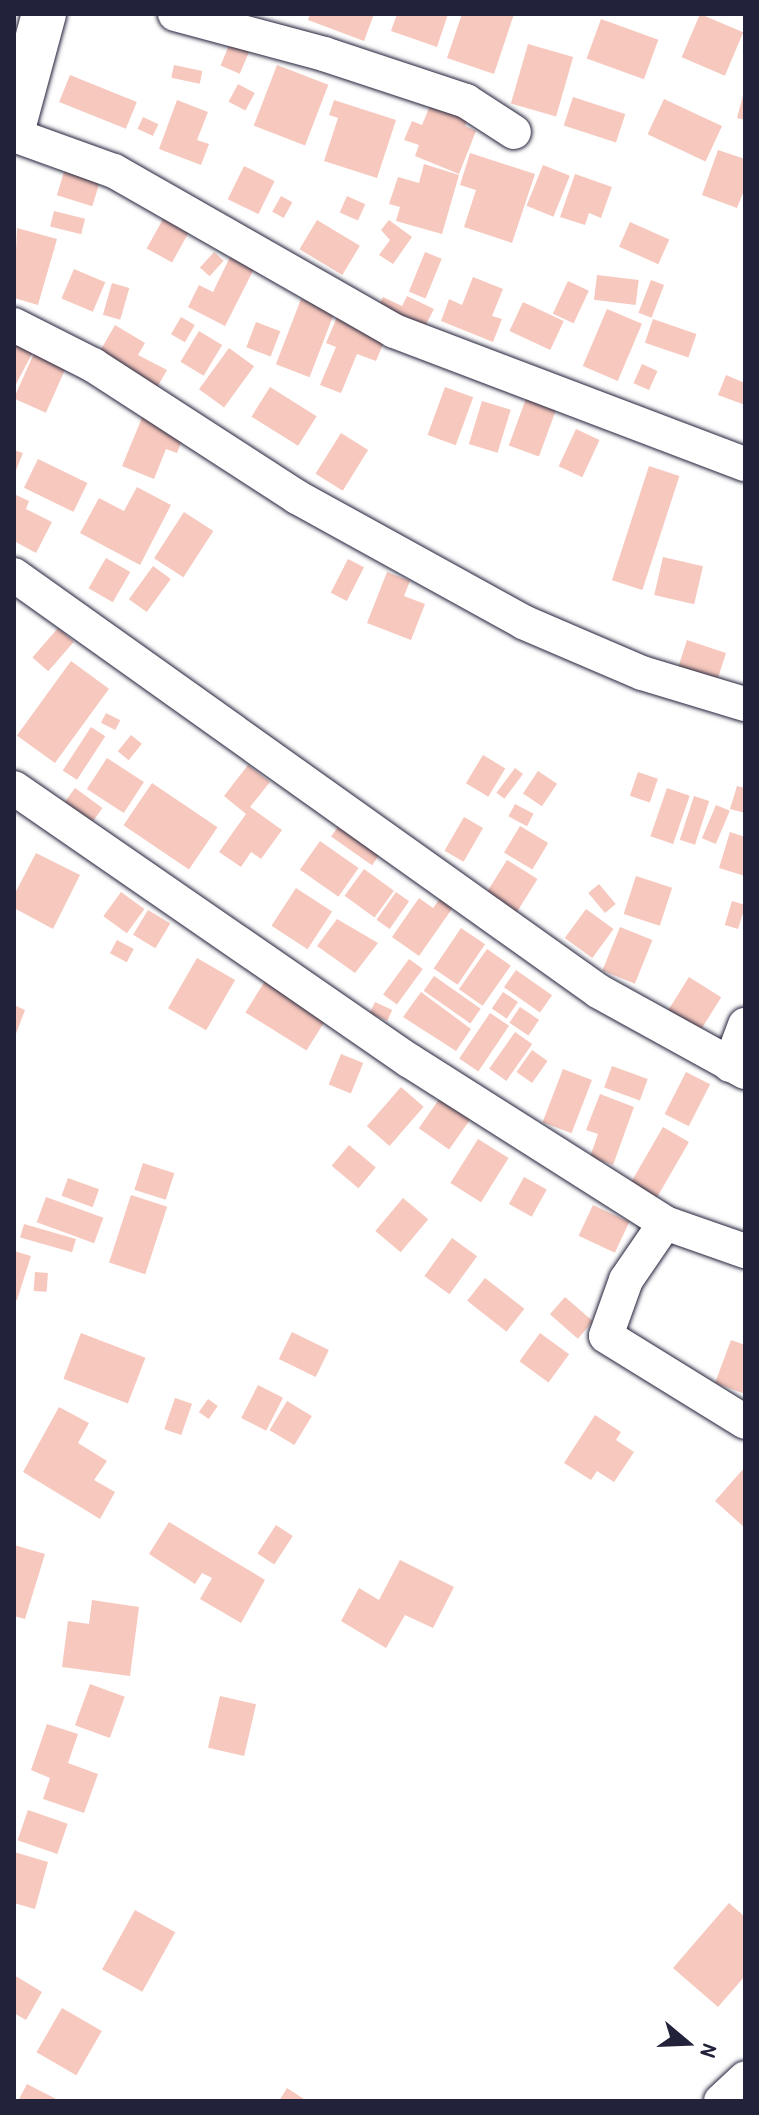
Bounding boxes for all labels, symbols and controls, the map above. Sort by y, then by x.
north arrow [647,2003,727,2083]
text: N [694,2040,726,2061]

